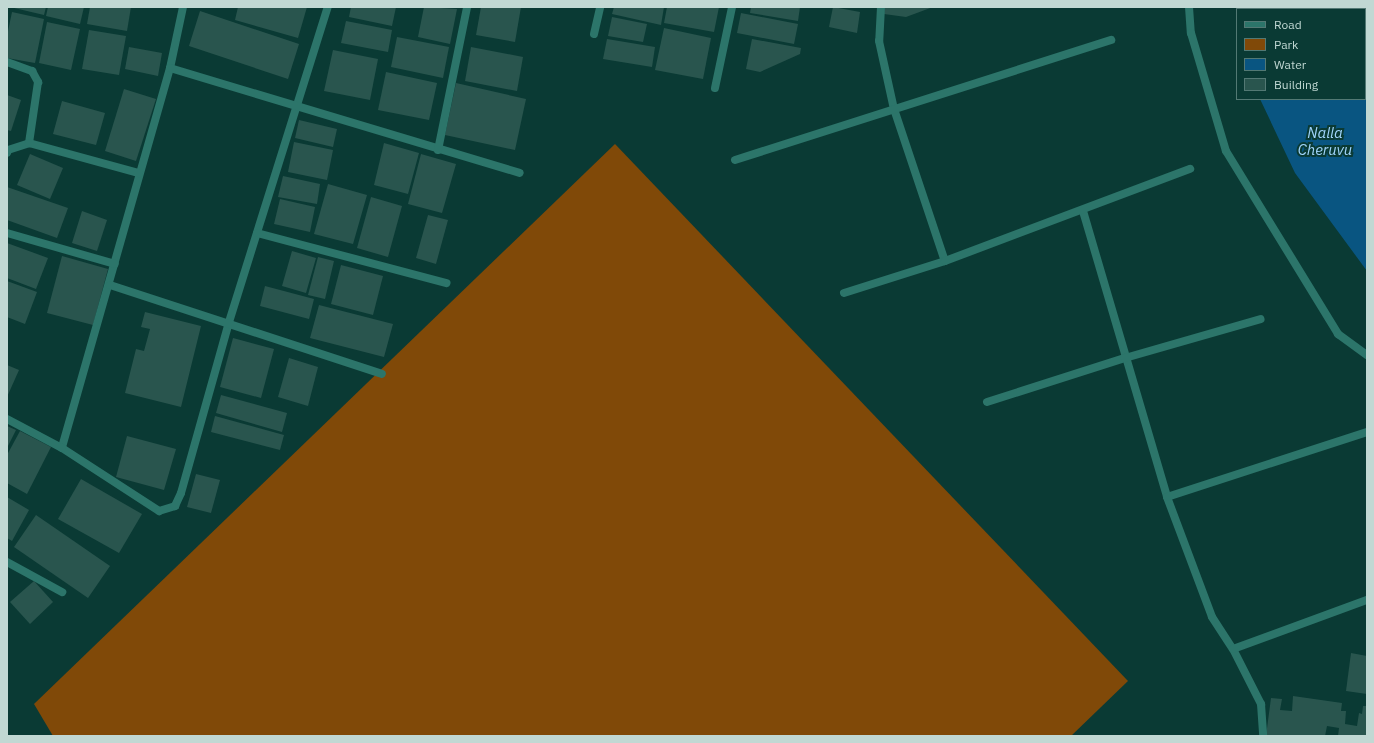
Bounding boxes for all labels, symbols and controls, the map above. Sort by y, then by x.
legend [1236,8,1366,100]
text: Road [1274,17,1302,32]
text: Park [1274,37,1298,52]
text: Water [1274,57,1306,72]
text: Building [1274,77,1318,92]
water label: Nalla Cheruvu [1298,123,1352,158]

